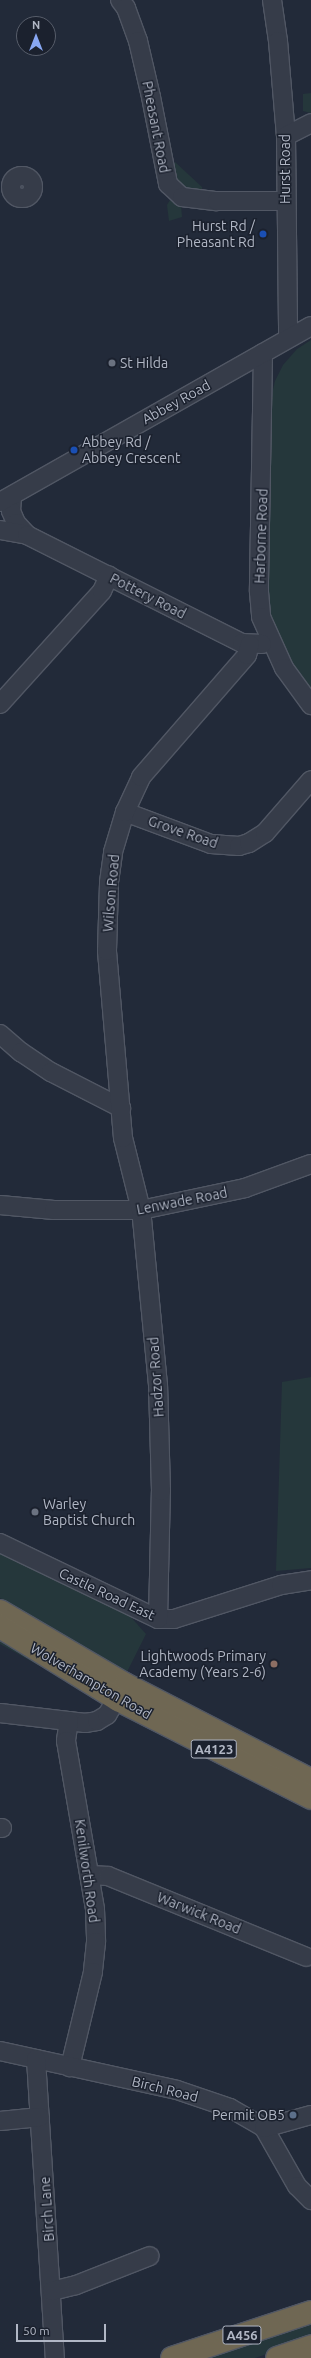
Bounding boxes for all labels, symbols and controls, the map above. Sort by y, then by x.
north arrow [16,16,56,56]
text: N [32,19,40,31]
street label: Pheasant Road [139,79,173,175]
street label: Hurst Road [277,134,293,204]
place label: Hurst Rd / Pheasant Rd [177,218,255,250]
marker: Hurst Rd / Pheasant Rd [258,229,268,239]
place label: St Hilda [120,355,168,371]
marker: St Hilda [107,358,117,368]
street label: Abbey Road [139,376,213,428]
place label: Abbey Rd / Abbey Crescent [82,434,181,466]
marker: Abbey Rd / Abbey Crescent [69,445,79,455]
street label: Harborne Road [251,488,271,584]
street label: Pottery Road [107,570,189,622]
street label: Grove Road [146,812,220,852]
street label: Wilson Road [99,853,123,933]
street label: Lenwade Road [135,1184,229,1218]
street label: Hadzor Road [145,1336,167,1418]
place label: Warley Baptist Church [43,1496,135,1528]
marker: Warley Baptist Church [30,1507,40,1517]
street label: Castle Road East [56,1564,158,1624]
street label: Wolverhampton Road [27,1639,155,1723]
place label: Lightwoods Primary Academy (Years 2-6) [139,1648,266,1680]
marker: Lightwoods Primary Academy (Years 2-6) [269,1659,279,1669]
road number: A4123 [190,1738,238,1760]
street label: Kenilworth Road [71,1818,103,1924]
street label: Warwick Road [155,1889,243,1937]
street label: Birch Road [130,2073,200,2105]
place label: Permit OB5 [212,2107,285,2123]
marker: Permit OB5 [288,2110,298,2120]
street label: Birch Lane [36,2176,58,2242]
scale bar [18,2316,108,2342]
text: 50 m [23,2324,50,2337]
road number: A456 [222,2324,262,2346]

